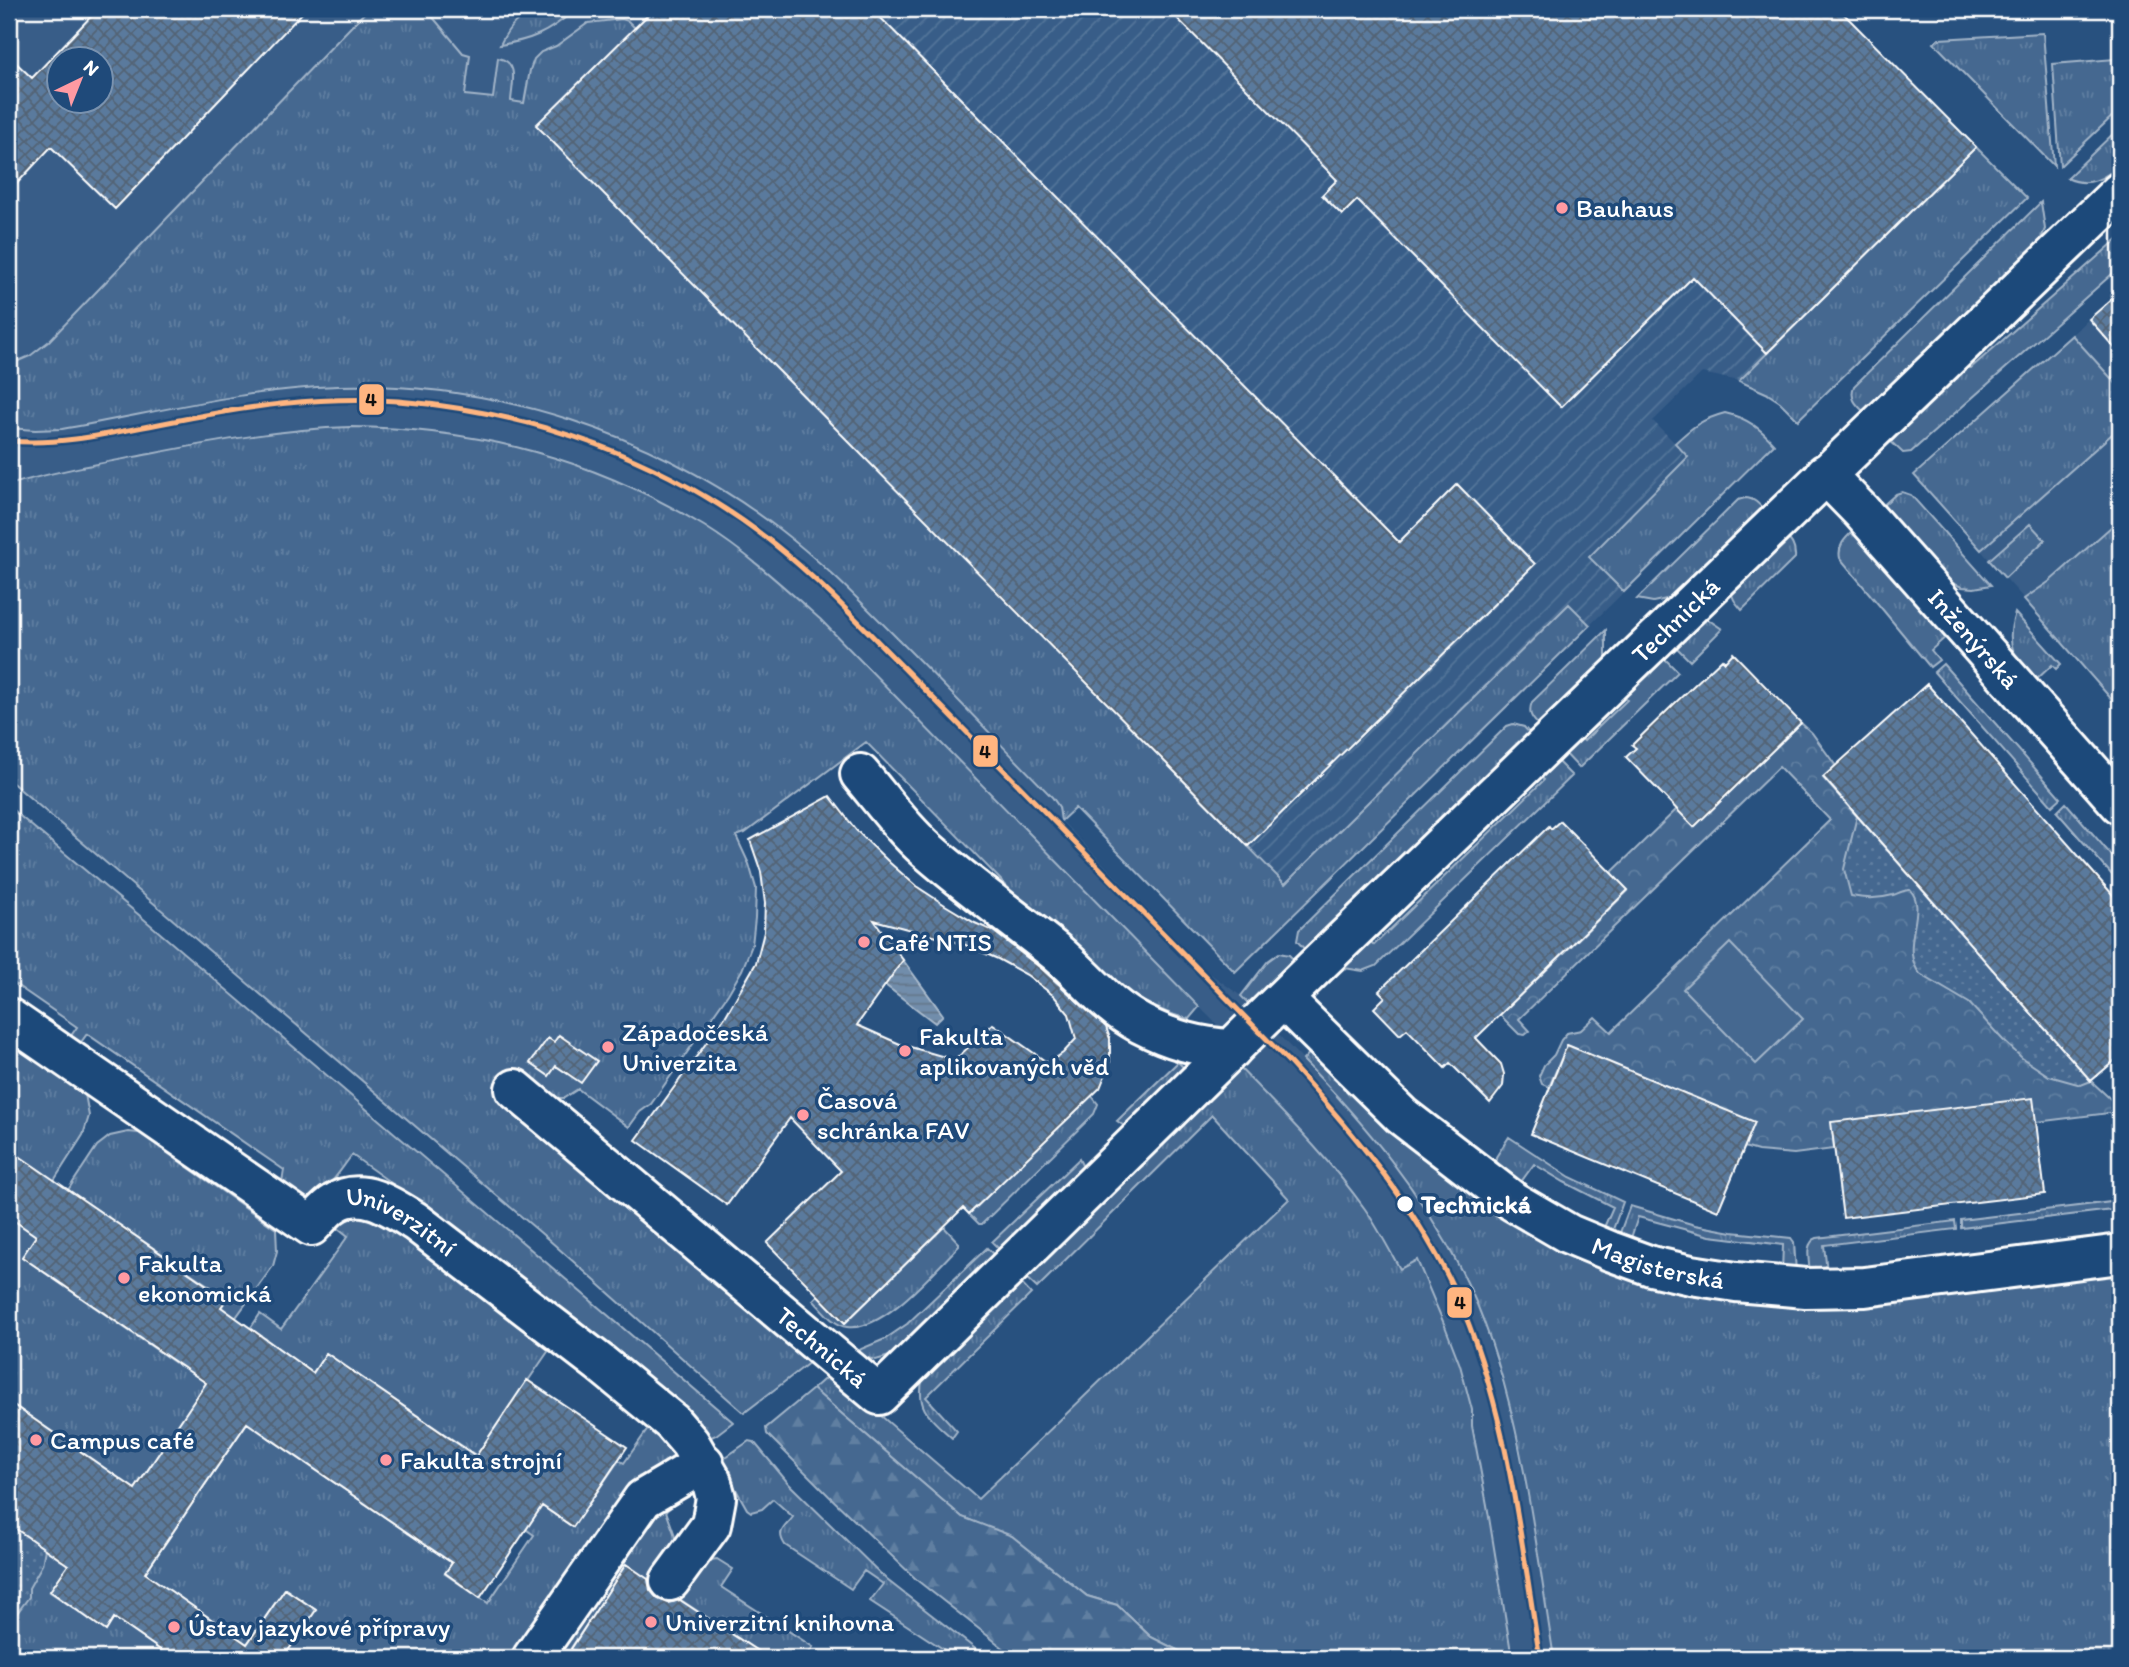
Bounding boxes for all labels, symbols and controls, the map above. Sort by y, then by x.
north arrow [46,46,116,116]
text: N [79,55,104,81]
place label: Bauhaus [1576,192,1674,224]
marker: Bauhaus [1554,200,1570,216]
line badge: 4 [358,383,385,416]
text: 4 [365,388,377,411]
street label: Technická [1625,570,1727,670]
street label: Inženýrská [1921,582,2027,696]
line badge: 4 [972,734,999,768]
text: 4 [979,740,991,763]
place label: Café NTIS [878,926,992,958]
marker: Café NTIS [856,934,872,950]
place label: Západočeská Univerzita [622,1016,769,1078]
place label: Fakulta aplikovaných věd [919,1020,1109,1082]
marker: Západočeská Univerzita [600,1039,616,1055]
marker: Fakulta aplikovaných věd [897,1043,913,1059]
place label: Časová schránka FAV [817,1084,969,1146]
marker: Časová schránka FAV [795,1107,811,1123]
street label: Univerzitní [345,1180,463,1264]
place label: Technická [1420,1188,1532,1220]
marker: Technická [1395,1194,1415,1214]
street label: Magisterská [1587,1229,1727,1296]
place label: Fakulta ekonomická [138,1247,272,1309]
marker: Fakulta ekonomická [116,1270,132,1286]
line badge: 4 [1446,1286,1473,1319]
text: 4 [1454,1291,1466,1314]
street label: Technická [769,1299,875,1395]
place label: Campus café [50,1424,195,1456]
marker: Campus café [28,1432,44,1448]
place label: Fakulta strojní [400,1444,562,1476]
marker: Fakulta strojní [378,1452,394,1468]
place label: Univerzitní knihovna [665,1606,895,1638]
place label: Ústav jazykové přípravy [188,1611,450,1643]
marker: Univerzitní knihovna [643,1614,659,1630]
marker: Ústav jazykové přípravy [166,1619,182,1635]

